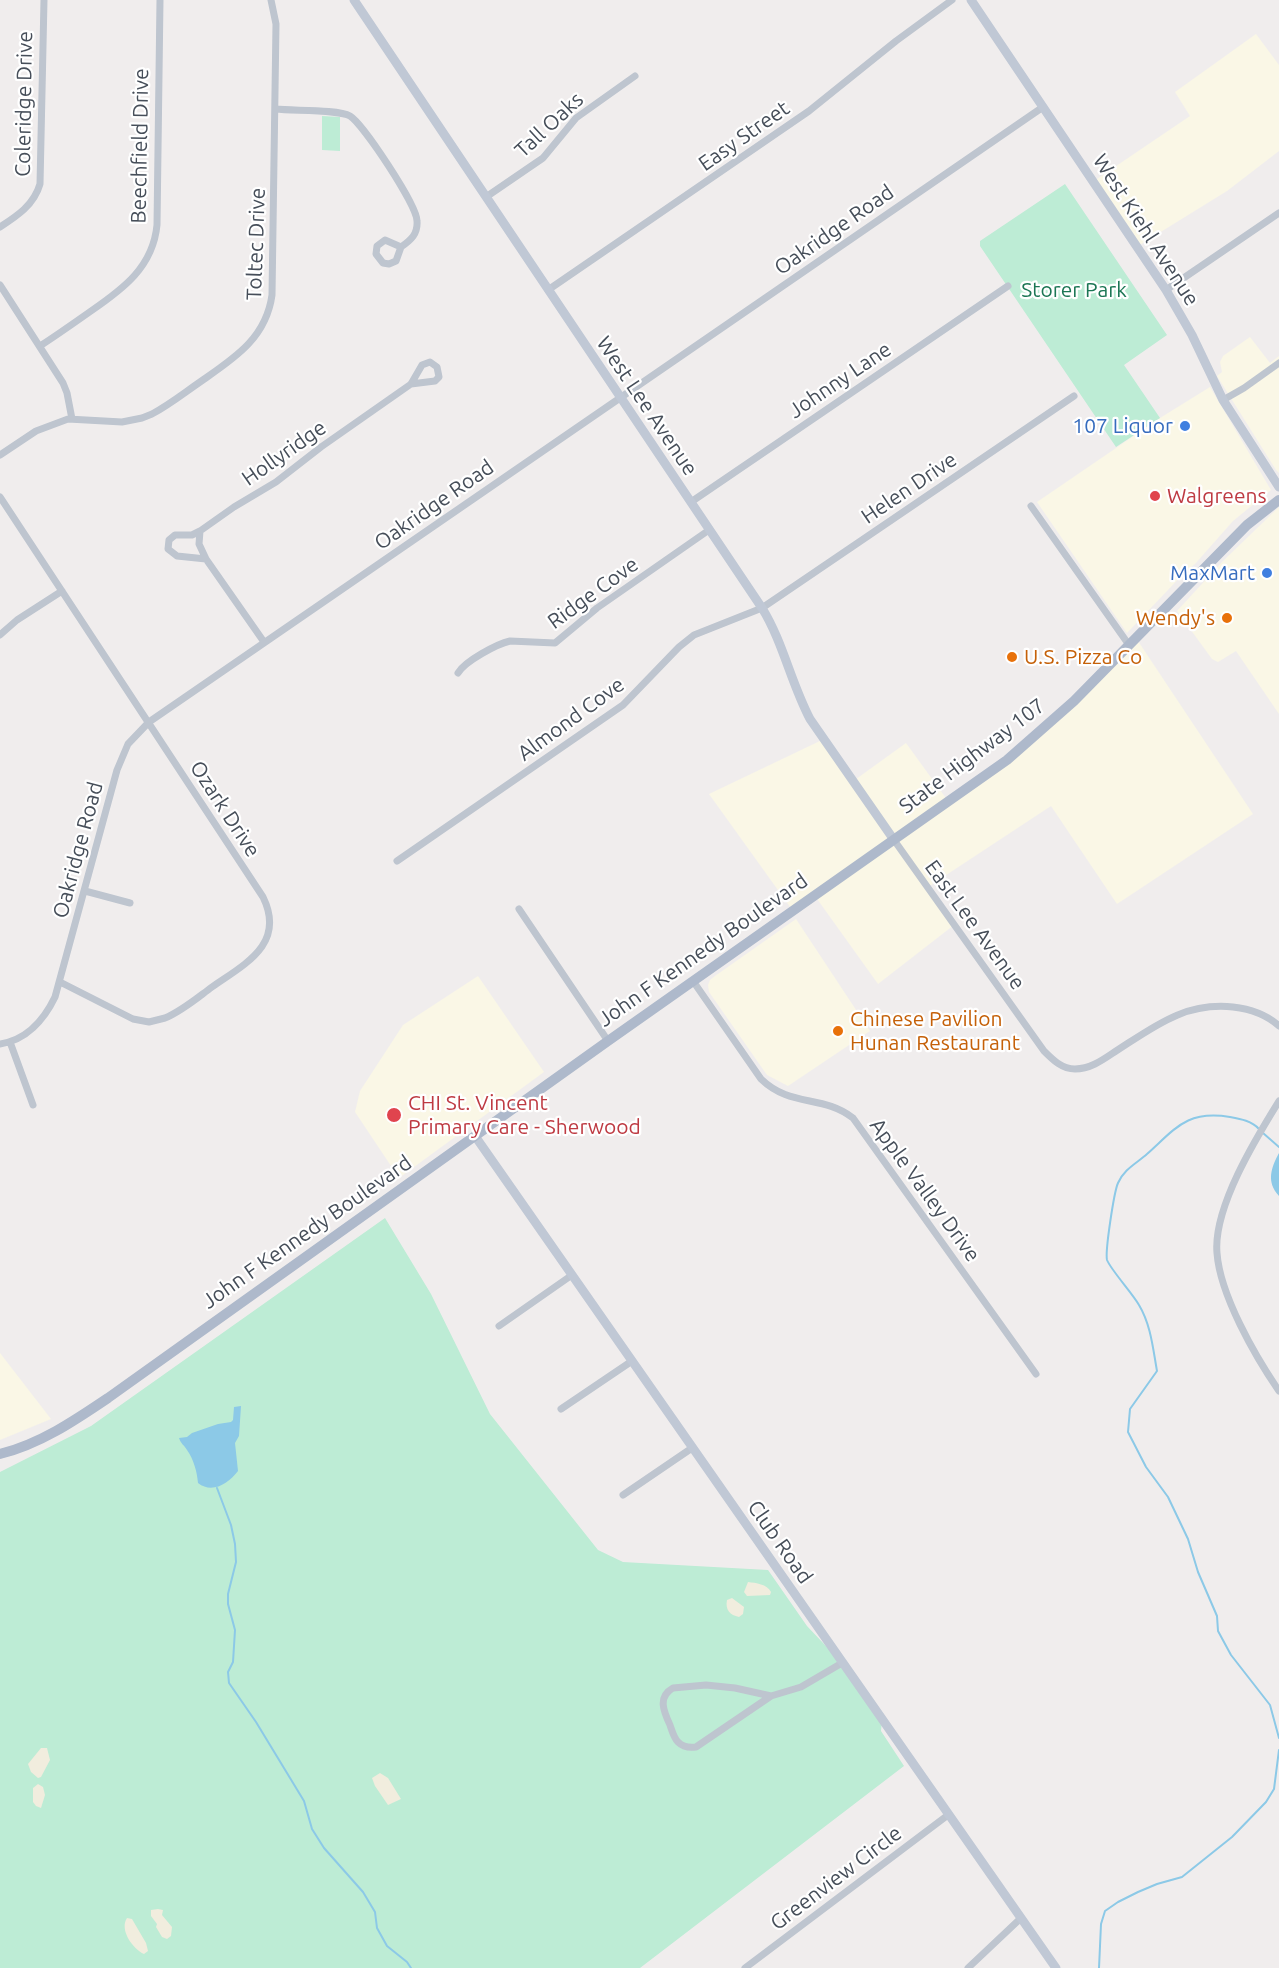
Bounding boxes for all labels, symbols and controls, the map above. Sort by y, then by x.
street label: Coleridge Drive [10,31,38,177]
street label: Beechfield Drive [126,68,154,224]
street label: Tall Oaks [510,87,588,163]
street label: Easy Street [694,95,794,177]
street label: West Kiehl Avenue [1088,149,1204,311]
street label: Oakridge Road [769,180,899,280]
street label: Toltec Drive [241,187,271,301]
park label: Storer Park [1021,277,1127,303]
street label: West Lee Avenue [591,332,703,480]
street label: Johnny Lane [784,336,896,424]
place label: 107 Liquor [1072,413,1173,439]
street label: Hollyridge [237,415,331,491]
marker: 107 Liquor [1178,419,1192,433]
street label: Helen Drive [856,447,962,529]
street label: Oakridge Road [369,455,499,555]
place label: Walgreens [1167,483,1267,509]
marker: Walgreens [1148,489,1162,503]
street label: Ridge Cove [543,552,643,634]
place label: MaxMart [1170,560,1255,586]
marker: MaxMart [1260,566,1274,580]
place label: Wendy's [1136,605,1215,631]
marker: Wendy's [1220,611,1234,625]
place label: U.S. Pizza Co [1024,644,1142,670]
marker: U.S. Pizza Co [1005,650,1019,664]
street label: Almond Cove [513,672,629,766]
street label: State Highway 107 [894,693,1050,819]
street label: Ozark Drive [185,756,265,862]
street label: Oakridge Road [48,779,108,921]
street label: East Lee Avenue [919,855,1031,995]
street label: John F Kennedy Boulevard [593,868,813,1032]
place label: Chinese Pavilion Hunan Restaurant [850,1006,1020,1056]
marker: Chinese Pavilion Hunan Restaurant [831,1024,845,1038]
place label: CHI St. Vincent Primary Care - Sherwood [408,1090,641,1140]
marker: CHI St. Vincent Primary Care - Sherwood [385,1106,403,1124]
street label: Apple Valley Drive [865,1113,985,1267]
street label: John F Kennedy Boulevard [197,1150,417,1314]
street label: Club Road [742,1496,818,1588]
street label: Greenview Circle [765,1820,907,1936]

